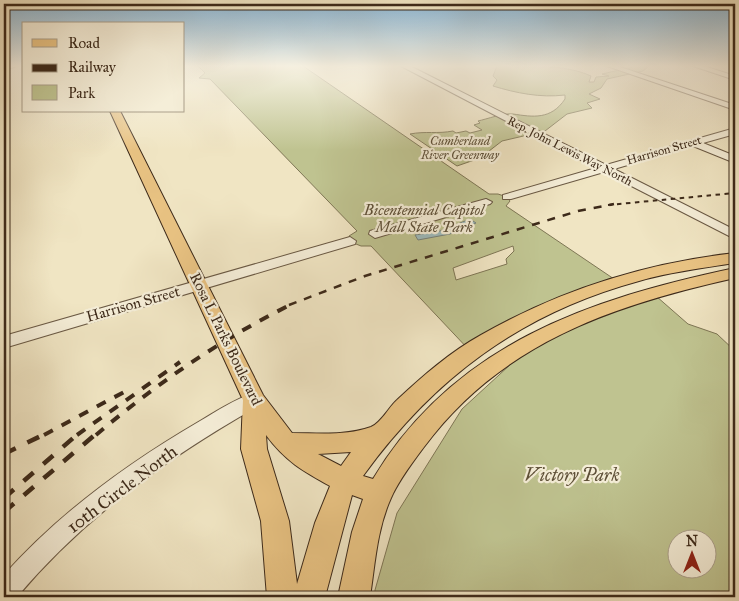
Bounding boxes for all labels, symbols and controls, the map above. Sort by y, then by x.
legend [22,22,185,112]
text: Road [68,34,100,52]
text: Railway [68,58,117,76]
text: Park [68,84,95,102]
street label: Rep. John Lewis Way North [505,113,635,190]
street label: Harrison Street [625,132,704,167]
park label: Cumberland River Greenway [420,134,499,162]
park label: Bicentennial Capitol Mall State Park [363,201,486,236]
street label: Rosa L Parks Boulevard [186,270,266,409]
street label: Harrison Street [84,282,182,326]
street label: 10th Circle North [62,440,182,538]
park label: Victory Park [525,464,619,486]
north arrow [666,528,716,578]
text: N [686,533,698,550]

